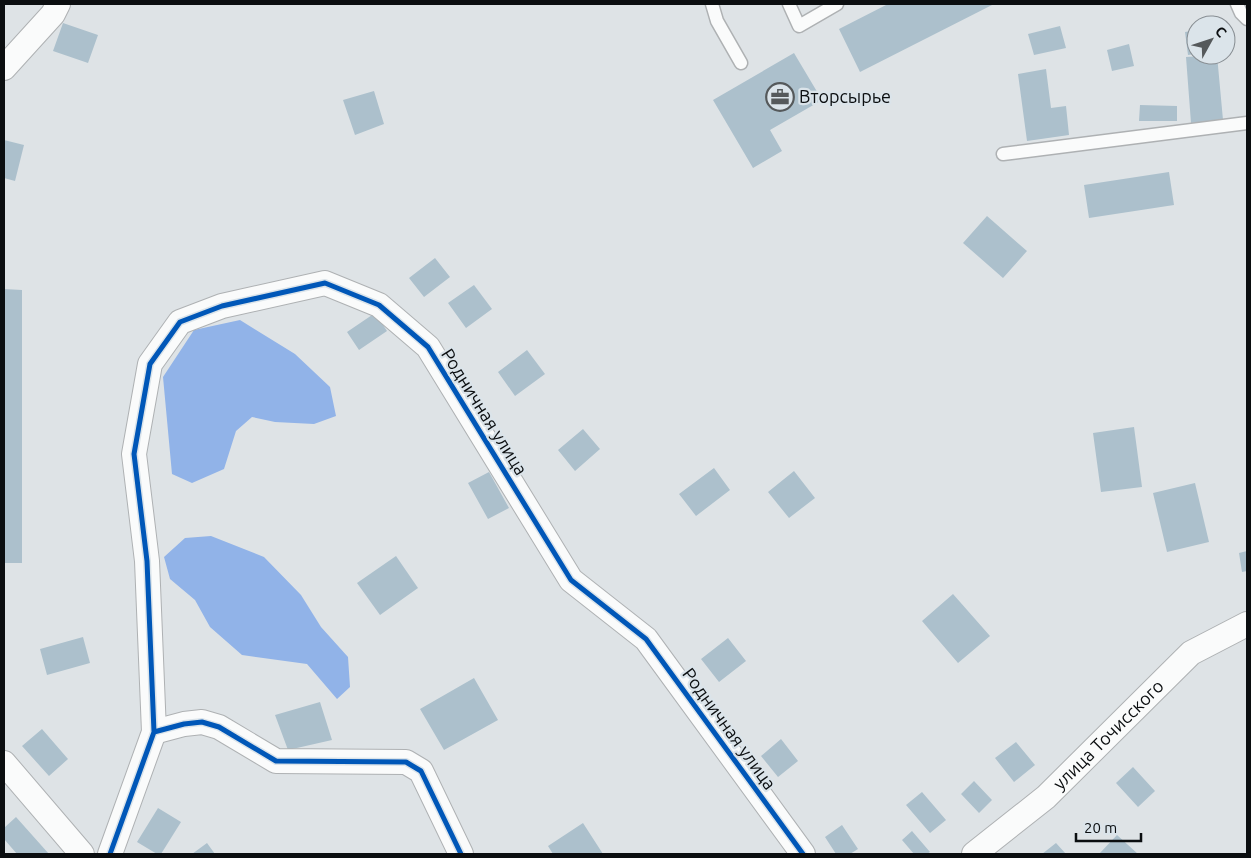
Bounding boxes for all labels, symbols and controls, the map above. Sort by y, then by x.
north arrow [1186,15,1236,65]
text: С [1212,23,1230,40]
office icon: Вторсырье [765,82,795,112]
place label: Вторсырье [799,86,891,106]
street label: Родничная улица [438,345,532,478]
street label: Родничная улица [679,664,781,793]
street label: улица Точисского [1049,675,1167,793]
scale bar [1076,810,1141,842]
text: 20 m [1084,819,1117,836]

